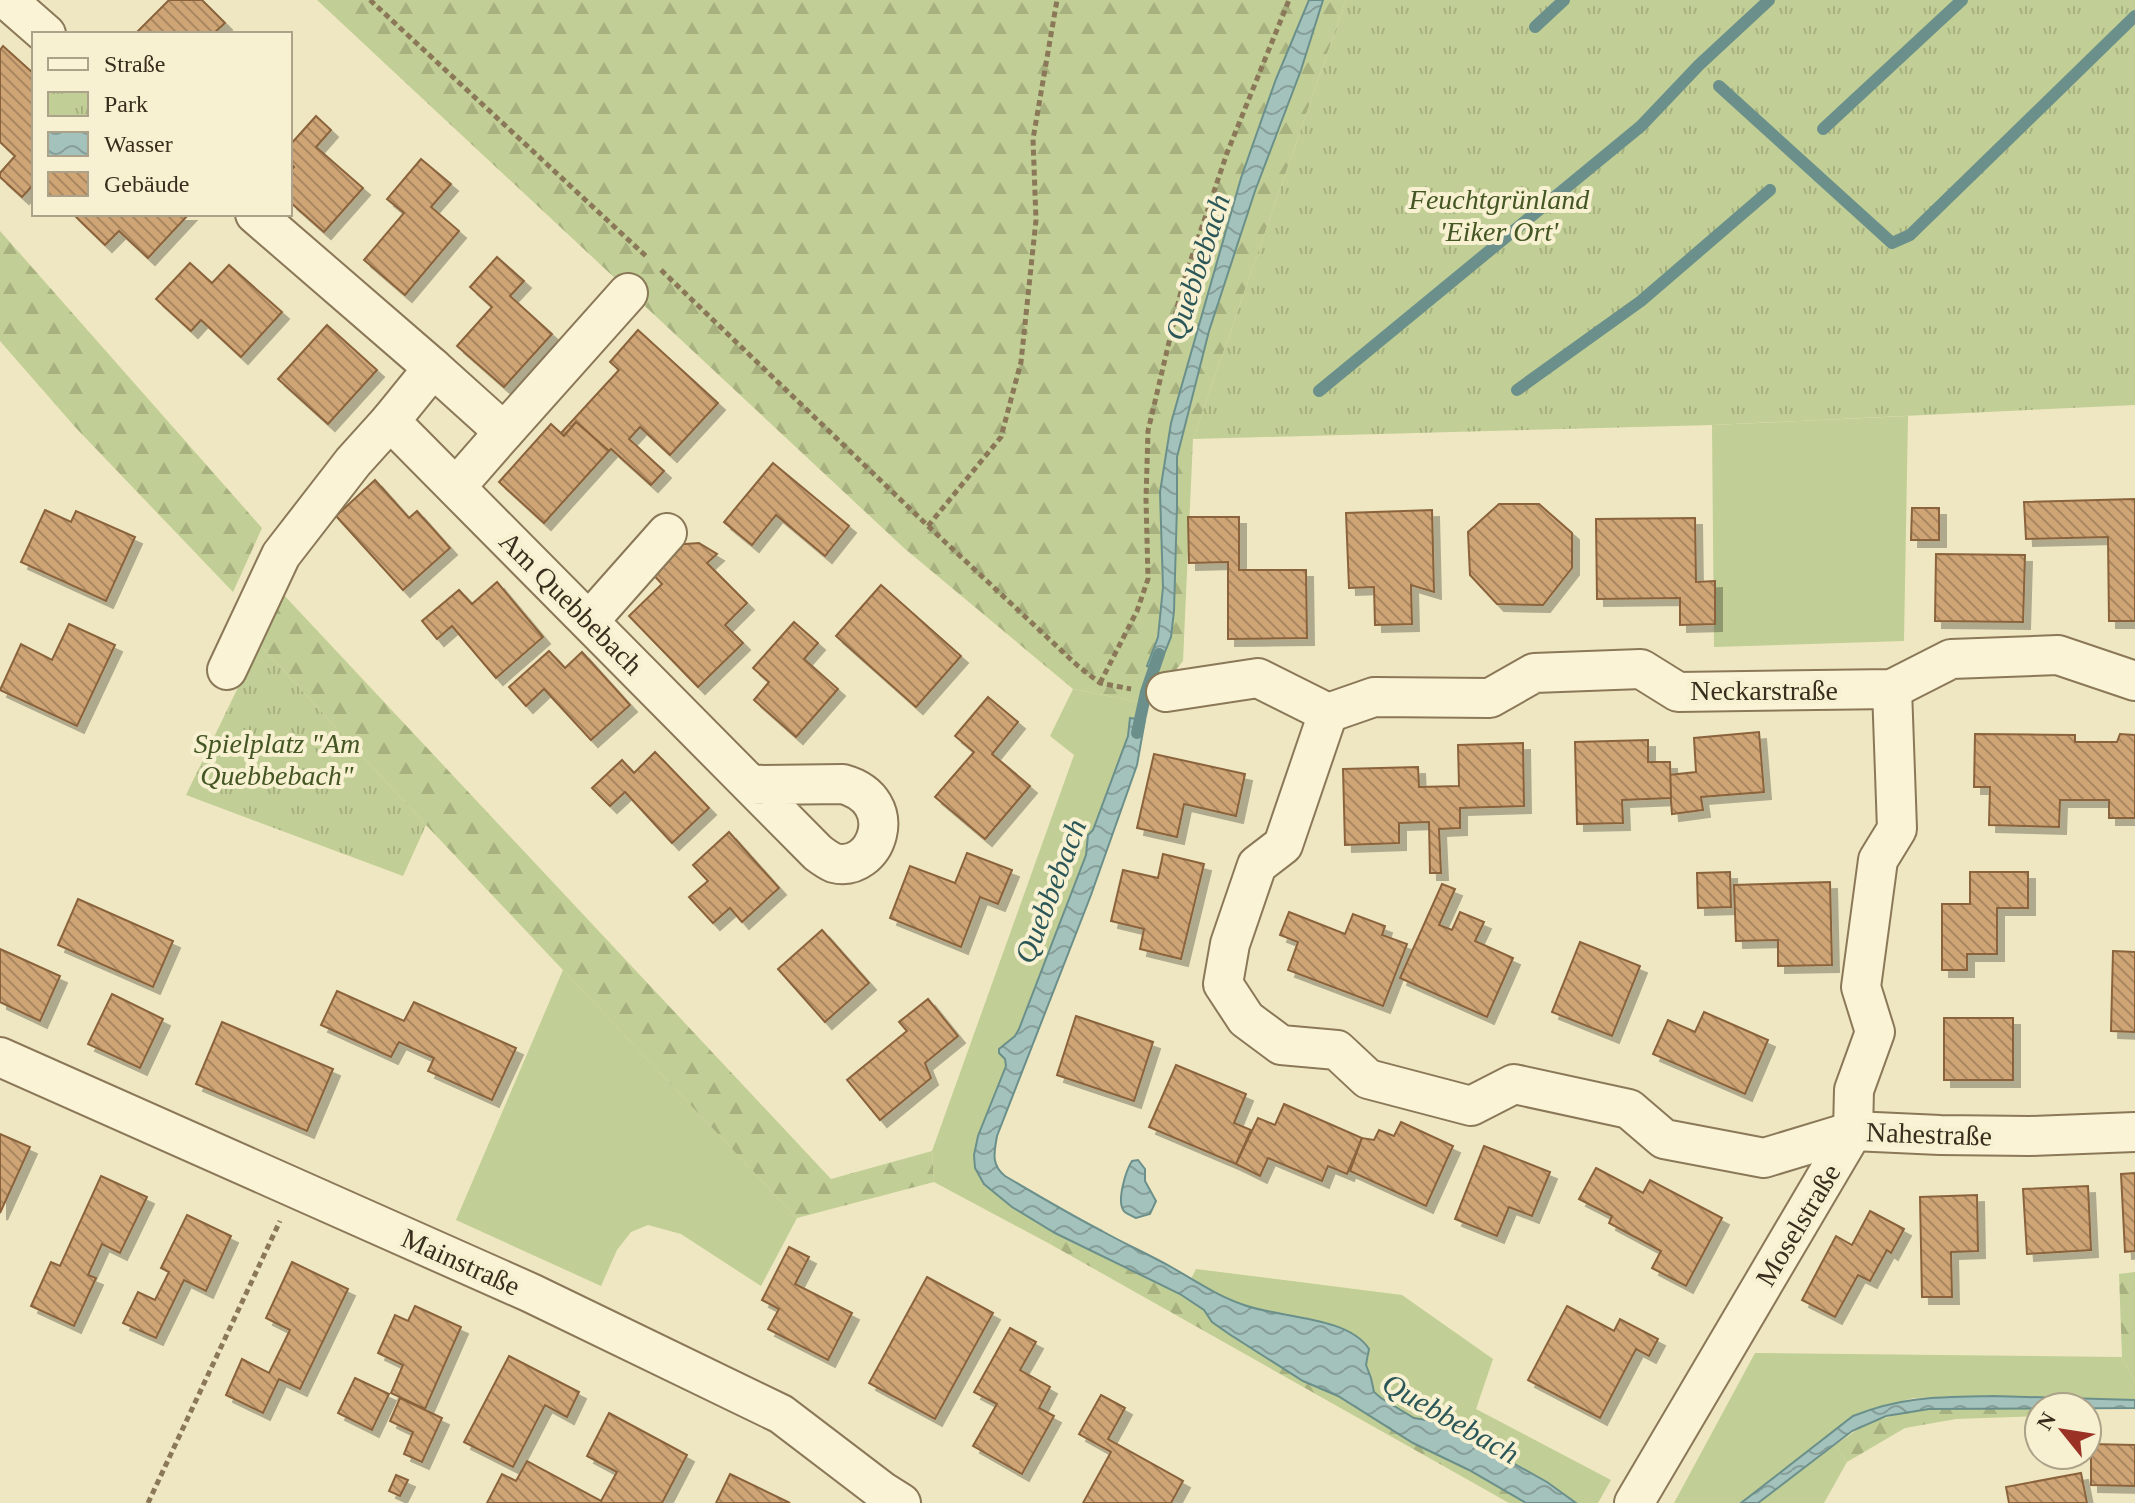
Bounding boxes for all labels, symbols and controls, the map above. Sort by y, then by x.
legend [32,32,292,216]
text: Straße [104,51,165,77]
text: Park [104,91,148,117]
text: Wasser [104,131,173,157]
text: Gebäude [104,171,189,197]
park label: Feuchtgrünland 'Eiker Ort' [1408,184,1590,247]
water label: Quebbebach [1158,190,1236,344]
street label: Am Quebbebach [493,525,649,681]
street label: Neckarstraße [1690,675,1838,706]
park label: Spielplatz "Am Quebbebach" [194,728,360,791]
water label: Quebbebach [1007,814,1093,968]
street label: Nahestraße [1866,1116,1992,1152]
street label: Moselstraße [1749,1158,1847,1292]
street label: Mainstraße [397,1222,525,1302]
water label: Quebbebach [1377,1366,1525,1470]
north arrow [2023,1391,2103,1471]
text: N [2031,1408,2061,1434]

